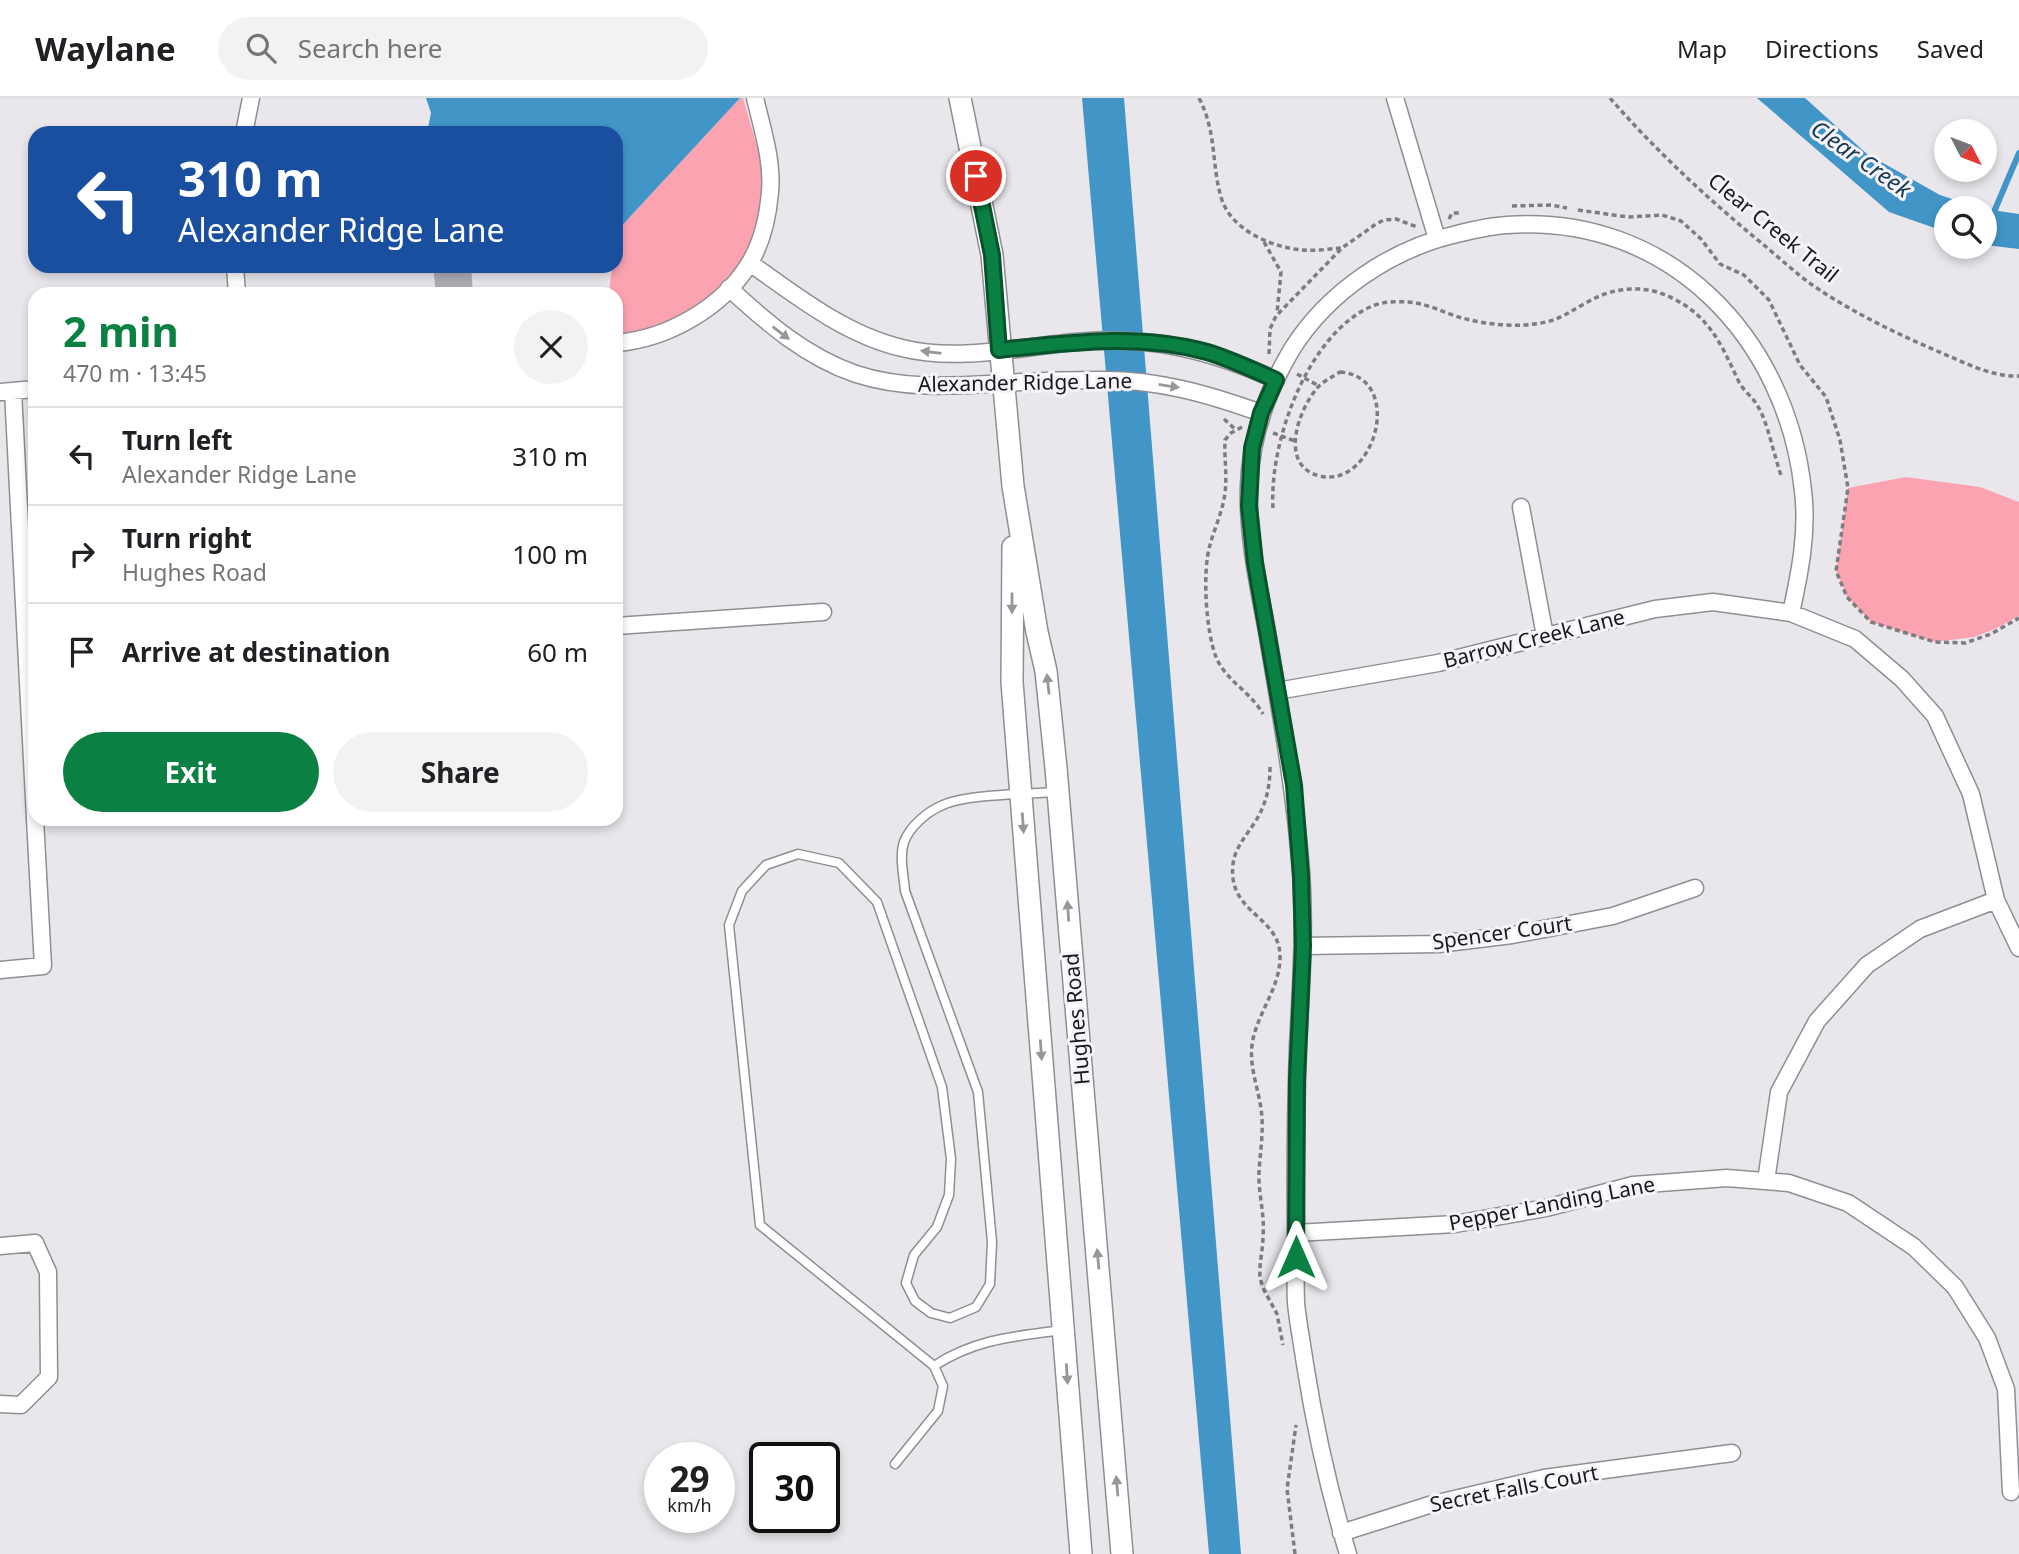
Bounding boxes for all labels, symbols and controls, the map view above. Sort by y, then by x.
search box [218,17,708,80]
text: Waylane [35,26,176,71]
icon: search [242,29,280,67]
text: Search here [298,30,442,66]
text: Map [1677,32,1727,65]
text: Directions [1765,32,1879,65]
text: Saved [1917,32,1984,65]
water label: Clear Creek [1805,112,1919,205]
north arrow [1934,119,1997,182]
map controls [1934,119,1997,259]
text: 310 m [178,145,323,211]
pin [946,146,1006,206]
icon: left [63,154,154,245]
icon: arrive [957,157,995,195]
street label: Clear Creek Trail [1703,166,1845,288]
button: search [1934,196,1997,259]
text: Alexander Ridge Lane [178,208,504,251]
text: 2 min [63,302,179,359]
button: close [514,310,588,384]
one-way arrow [771,325,789,340]
one-way arrow [920,347,942,358]
text: 470 m · 13:45 [63,357,207,389]
street label: Alexander Ridge Lane [918,366,1132,398]
one-way arrow [1159,381,1181,392]
text: Turn left [122,422,233,458]
icon: left [63,437,101,475]
text: 310 m [512,438,588,474]
text: Alexander Ridge Lane [122,458,357,490]
text: Turn right [122,520,252,556]
icon: right [63,535,101,573]
text: 100 m [512,536,588,572]
text: Hughes Road [122,556,267,588]
one-way arrow [1006,593,1018,615]
street label: Barrow Creek Lane [1440,602,1627,674]
icon: arrive [63,633,101,671]
text: Arrive at destination [122,634,391,670]
text: 60 m [527,634,588,670]
one-way arrow [1042,673,1053,695]
button: Exit [63,732,319,812]
button: Share [333,732,588,812]
one-way arrow [1018,812,1029,834]
one-way arrow [1062,899,1073,921]
street label: Spencer Court [1430,908,1574,956]
street label: Hughes Road [1056,952,1096,1086]
one-way arrow [1036,1039,1047,1061]
street label: Pepper Landing Lane [1446,1169,1657,1237]
position arrow [1259,1220,1333,1294]
one-way arrow [1092,1248,1103,1270]
one-way arrow [1061,1363,1072,1385]
speed limit sign: 30 [749,1442,840,1533]
text: 29 [669,1455,710,1502]
street label: Secret Falls Court [1427,1458,1601,1518]
one-way arrow [1111,1475,1122,1497]
text: km/h [667,1493,712,1517]

